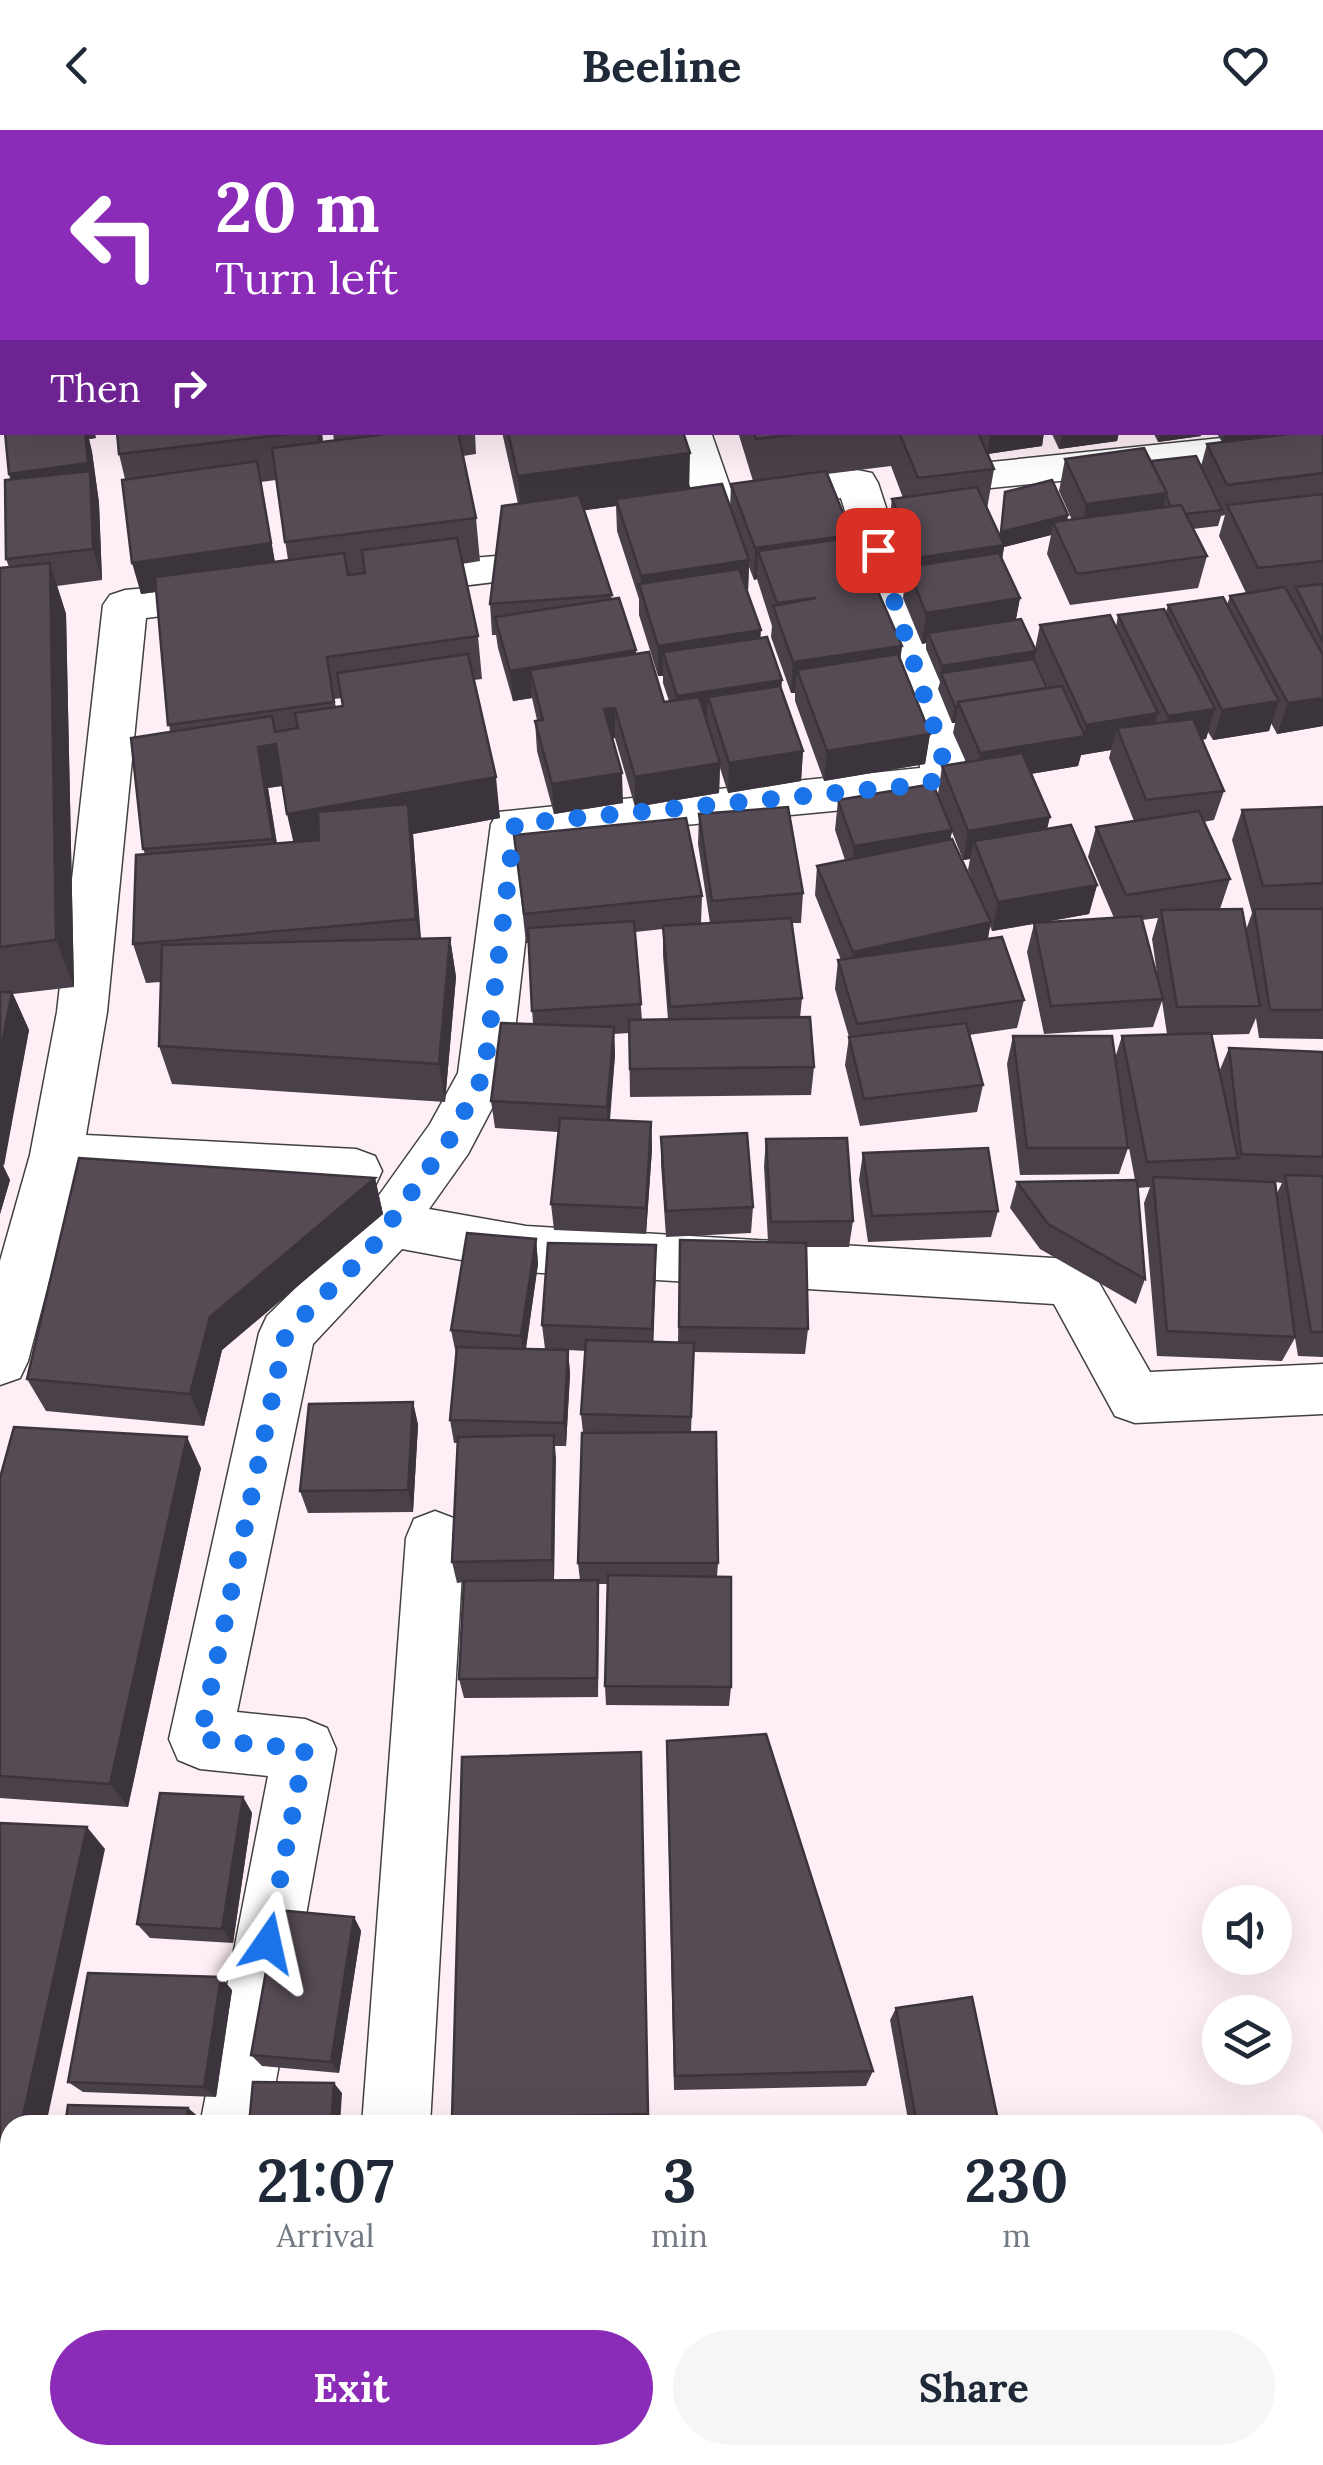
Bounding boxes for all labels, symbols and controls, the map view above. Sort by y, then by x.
text: Beeline [582,37,741,94]
icon: back [50,38,105,93]
icon: heart [1218,38,1273,93]
text: 20 m [215,162,380,251]
icon: left [50,170,180,300]
text: Turn left [215,249,398,306]
icon: right [161,360,216,415]
text: Then [50,364,141,412]
pin [836,508,921,593]
icon: arrive [851,523,906,578]
map controls [1202,1885,1292,2085]
button: sound [1202,1885,1292,1975]
position arrow [216,1891,320,1995]
button: layers [1202,1995,1292,2085]
text: 21:07 [257,2142,394,2218]
text: 3 [663,2142,696,2218]
text: 230 [965,2142,1068,2218]
text: Arrival [277,2215,374,2256]
text: min [651,2215,708,2256]
text: m [1002,2215,1031,2256]
button: Exit [50,2330,653,2445]
button: Share [673,2330,1275,2445]

